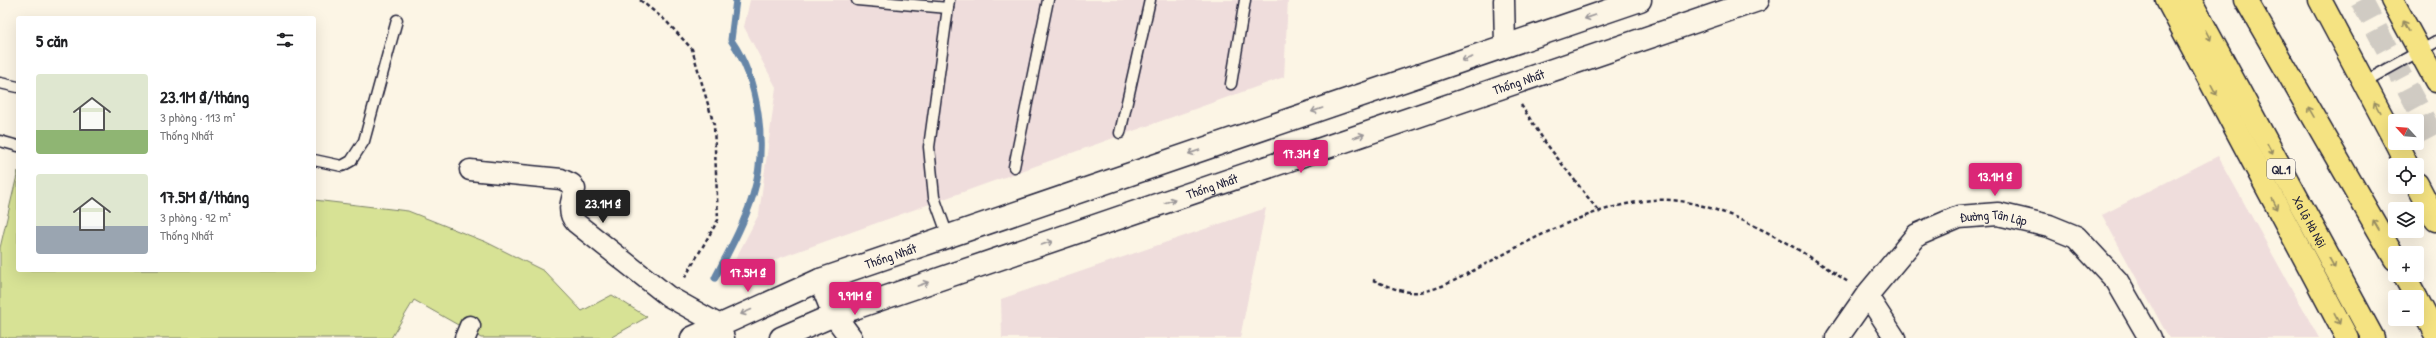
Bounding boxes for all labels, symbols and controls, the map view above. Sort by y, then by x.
one-way arrow [1583,14,1596,21]
one-way arrow [2402,20,2410,32]
one-way arrow [2205,28,2212,40]
text: 5 căn [36,29,68,52]
icon: filters [274,29,296,51]
one-way arrow [1460,56,1473,63]
street label: Thống Nhất [1490,64,1547,99]
one-way arrow [2211,83,2219,95]
text: 23.1M ₫/tháng [160,85,249,108]
icon: home [68,90,116,138]
one-way arrow [2373,101,2380,113]
one-way arrow [2307,106,2315,118]
one-way arrow [1311,107,1324,114]
text: 3 phòng · 113 m² [160,108,235,126]
north arrow [2388,114,2424,150]
map controls [2388,114,2424,326]
text: Thống Nhất [160,126,213,144]
one-way arrow [1352,132,1365,139]
pin: 17.3M ₫ [1264,140,1338,174]
one-way arrow [2267,143,2274,155]
text: 17.3M ₫ [1283,144,1319,162]
one-way arrow [1188,149,1201,156]
button: locate [2388,158,2424,194]
road number: QL.1 [2267,159,2295,179]
pin: 13.1M ₫ [1958,163,2032,197]
text: 13.1M ₫ [1978,167,2012,185]
street label: Thống Nhất [1184,169,1241,203]
text: 17.5M ₫/tháng [160,185,249,208]
icon: home [68,190,116,238]
pin: 23.1M ₫ [566,190,640,224]
street label: Xa lộ Hà Nội [2289,192,2331,251]
text: 23.1M ₫ [585,194,621,212]
one-way arrow [1163,196,1175,204]
one-way arrow [2272,198,2280,210]
button: layers [2388,202,2424,238]
street label: Đường Tân Lập [1959,205,2029,230]
text: 3 phòng · 92 m² [160,208,231,226]
one-way arrow [2371,219,2379,231]
text: Thống Nhất [160,226,213,244]
one-way arrow [1040,238,1052,246]
street label: Thống Nhất [862,239,919,273]
button: + [2388,246,2424,282]
one-way arrow [2328,257,2336,269]
pin: 17.5M ₫ [711,259,785,293]
text: 17.5M ₫ [730,263,766,281]
one-way arrow [917,280,929,288]
pin: 9.91M ₫ [818,282,892,316]
text: 9.91M ₫ [838,286,872,304]
button: − [2388,290,2424,326]
one-way arrow [740,309,752,316]
one-way arrow [2333,313,2341,325]

